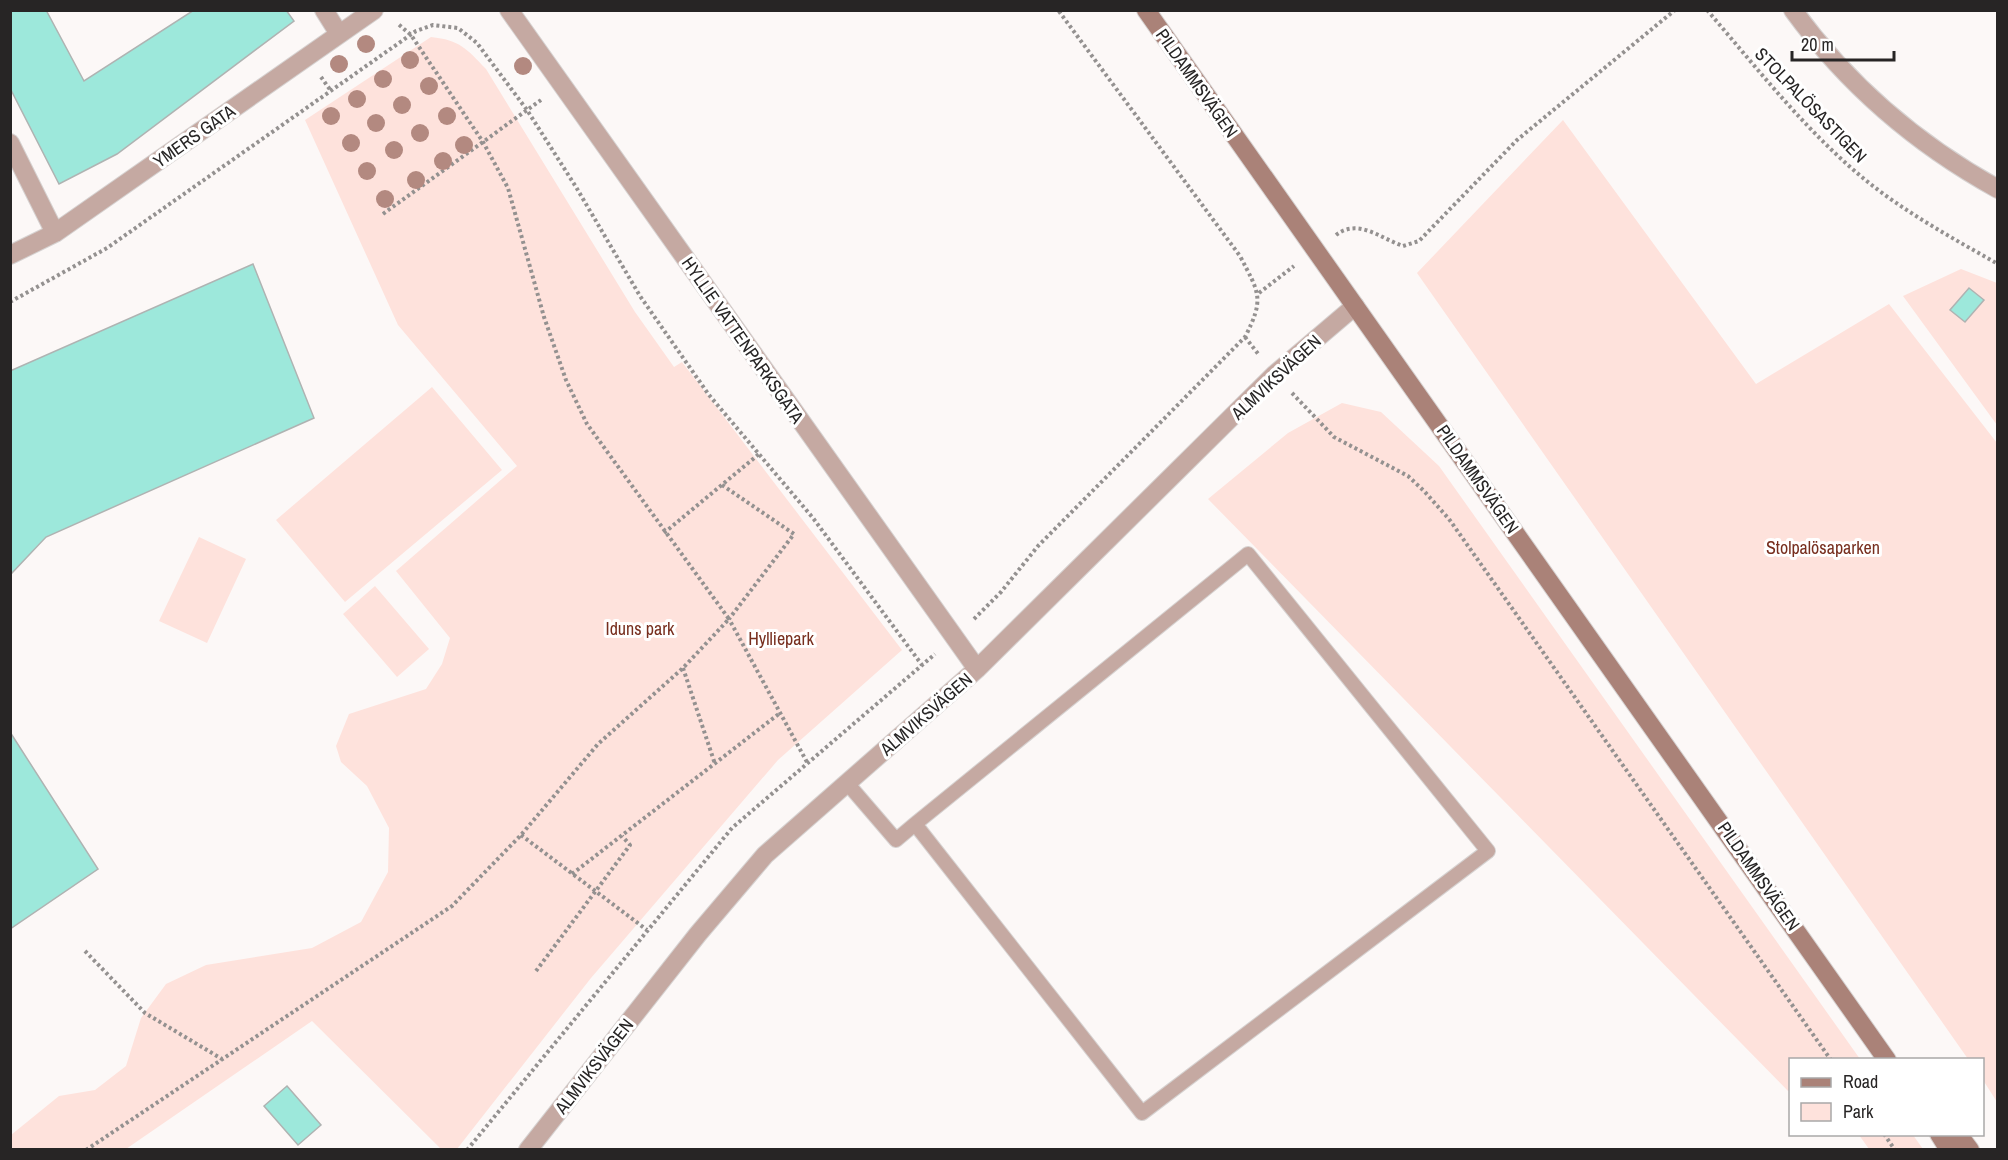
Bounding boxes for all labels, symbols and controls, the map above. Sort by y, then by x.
street label: PILDAMMSVÄGEN [1150,24,1244,142]
scale bar [1792,24,1894,62]
text: 20 m [1801,32,1834,57]
street label: STOLPALÖSASTIGEN [1749,42,1873,168]
street label: YMERS GATA [148,99,240,173]
street label: HYLLIE VATTENPARKSGATA [676,252,810,428]
street label: ALMVIKSVÄGEN [1225,329,1326,426]
street label: PILDAMMSVÄGEN [1431,420,1525,538]
park label: Stolpalösaparken [1766,535,1880,560]
park label: Iduns park [606,616,675,641]
park label: Hylliepark [748,626,814,651]
street label: ALMVIKSVÄGEN [874,667,977,762]
street label: PILDAMMSVÄGEN [1712,817,1806,935]
street label: ALMVIKSVÄGEN [548,1013,639,1120]
legend [1789,1058,1984,1136]
text: Road [1843,1069,1878,1094]
text: Park [1843,1099,1874,1124]

